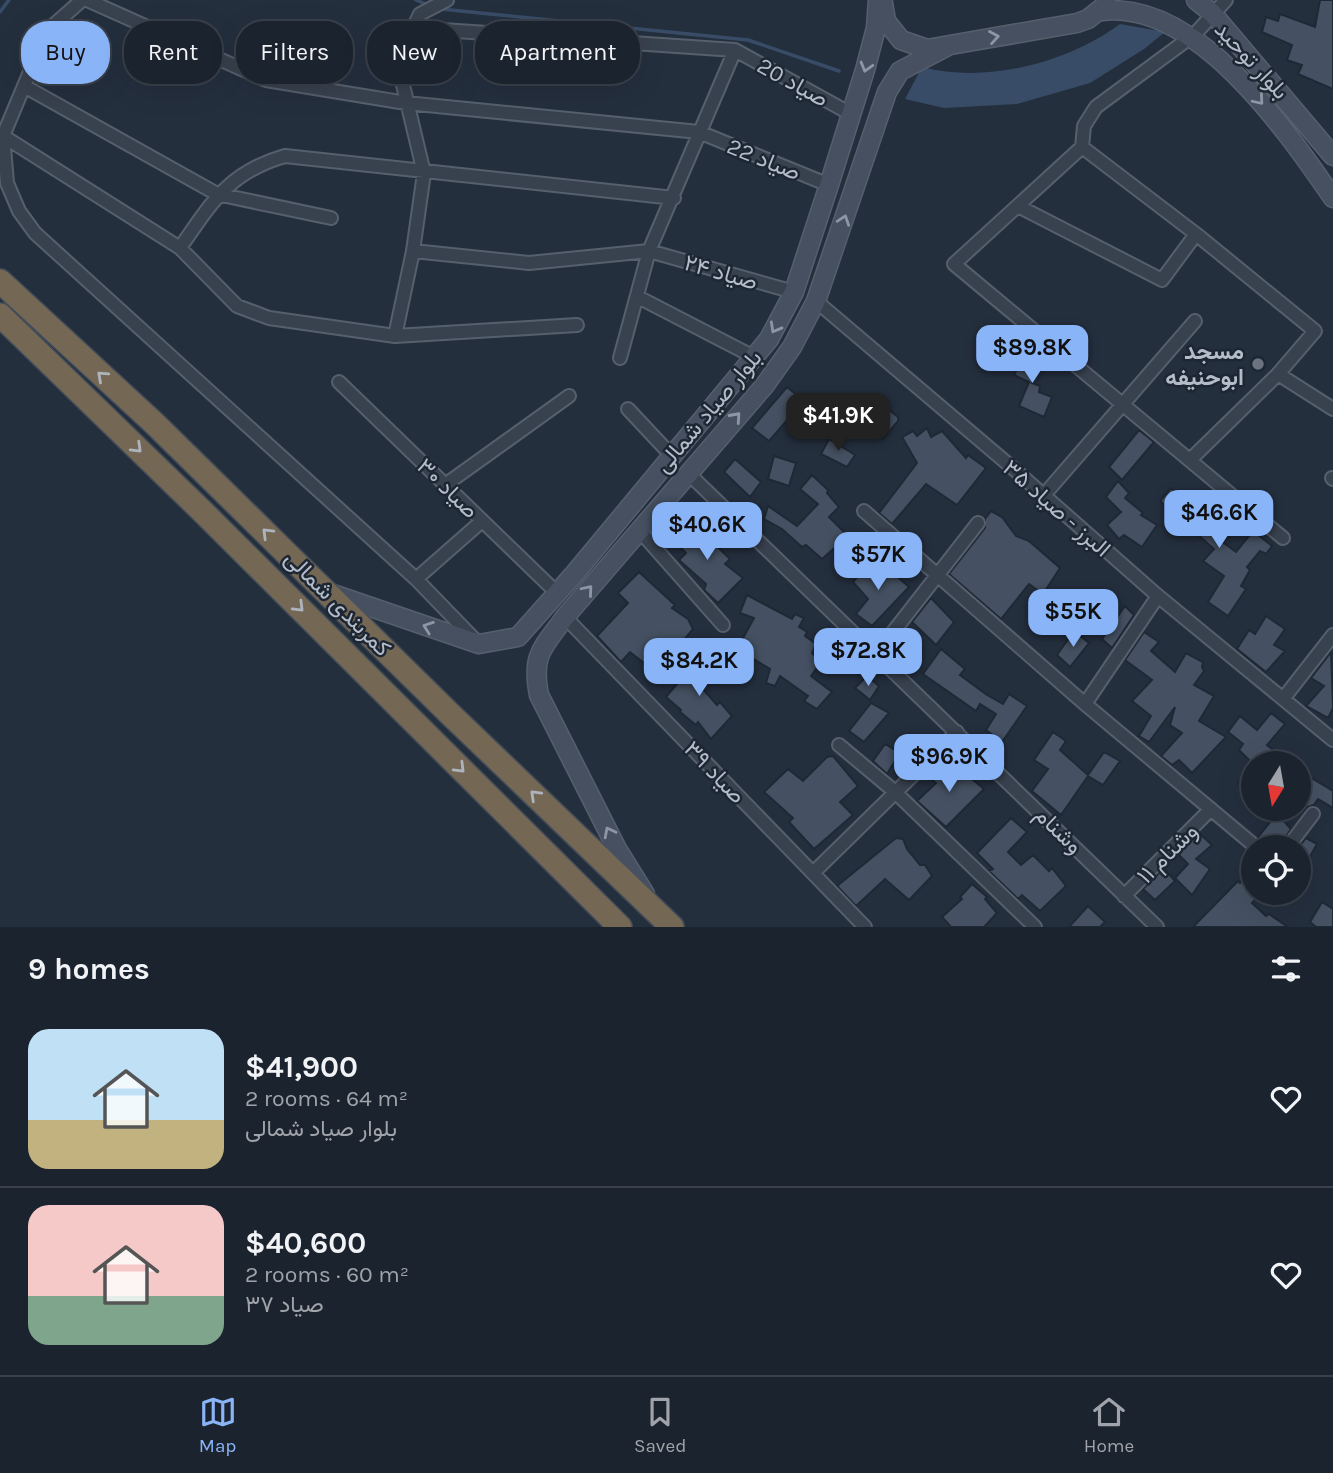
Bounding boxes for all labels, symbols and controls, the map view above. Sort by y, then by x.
street label: بلوار توحید [1208,16,1294,105]
chip: Buy [21,21,110,84]
chip: Rent [124,21,222,84]
chip: Filters [236,21,353,84]
chip: New [367,21,461,84]
chip: Apartment [475,21,640,84]
one-way arrow [988,31,1000,46]
street label: صیاد 20 [753,52,833,113]
one-way arrow [859,61,874,73]
one-way arrow [1251,92,1263,105]
street label: صیاد 22 [723,133,804,186]
one-way arrow [836,214,850,226]
street label: صیاد ۲۴ [681,249,761,296]
one-way arrow [770,320,783,333]
pin: $89.8K [975,326,1089,385]
text: $89.8K [992,334,1072,361]
place label: مسجد ابوحنیفه [1165,338,1244,392]
street label: بلوار صیاد شمالی [649,344,768,479]
marker: مسجد ابوحنیفه [1250,356,1266,372]
one-way arrow [97,372,110,384]
pin: $41.9K [781,393,895,453]
text: $41.9K [802,402,874,429]
one-way arrow [727,412,740,425]
one-way arrow [129,439,142,452]
street label: صیاد ۳۰ [411,453,484,524]
street label: البرز - صیاد ۳۵ [997,454,1116,563]
pin: $46.6K [1162,490,1276,550]
text: $46.6K [1180,499,1258,526]
pin: $40.6K [650,503,764,562]
text: $40.6K [668,511,746,538]
one-way arrow [263,529,275,541]
pin: $57K [837,532,919,592]
text: $57K [850,541,906,568]
street label: کمربندی شمالی [278,545,396,663]
one-way arrow [580,586,593,598]
pin: $55K [1032,590,1114,649]
text: $55K [1044,598,1102,625]
one-way arrow [291,599,304,612]
one-way arrow [422,621,434,635]
pin: $72.8K [811,628,925,688]
text: $72.8K [830,637,906,664]
pin: $84.2K [642,638,756,698]
text: $84.2K [660,647,738,674]
pin: $96.9K [892,734,1006,794]
street label: صیاد ۳۹ [678,736,751,809]
text: $96.9K [910,743,988,770]
north arrow [1241,751,1311,821]
map controls [1241,751,1311,905]
one-way arrow [452,759,465,772]
one-way arrow [530,791,543,804]
street label: وشنام [1029,801,1088,860]
street label: وشنام ۱۱ [1131,817,1204,890]
one-way arrow [603,827,617,839]
button: locate [1241,835,1311,905]
icon: filters [1267,950,1305,988]
text: 9 homes [28,951,150,987]
text: $41,900 [245,1049,358,1085]
icon: home [84,1057,168,1141]
icon: heart [1267,1080,1305,1118]
text: 2 rooms · 64 m² [245,1085,408,1112]
text: بلوار صیاد شمالی [245,1115,397,1142]
text: $40,600 [245,1225,366,1261]
icon: home [84,1233,168,1317]
icon: heart [1267,1256,1305,1294]
text: 2 rooms · 60 m² [245,1261,409,1288]
text: صیاد ۳۷ [245,1291,324,1318]
tab: Map [199,1393,237,1457]
tab: Saved [634,1393,686,1457]
tab: Home [1084,1393,1134,1457]

